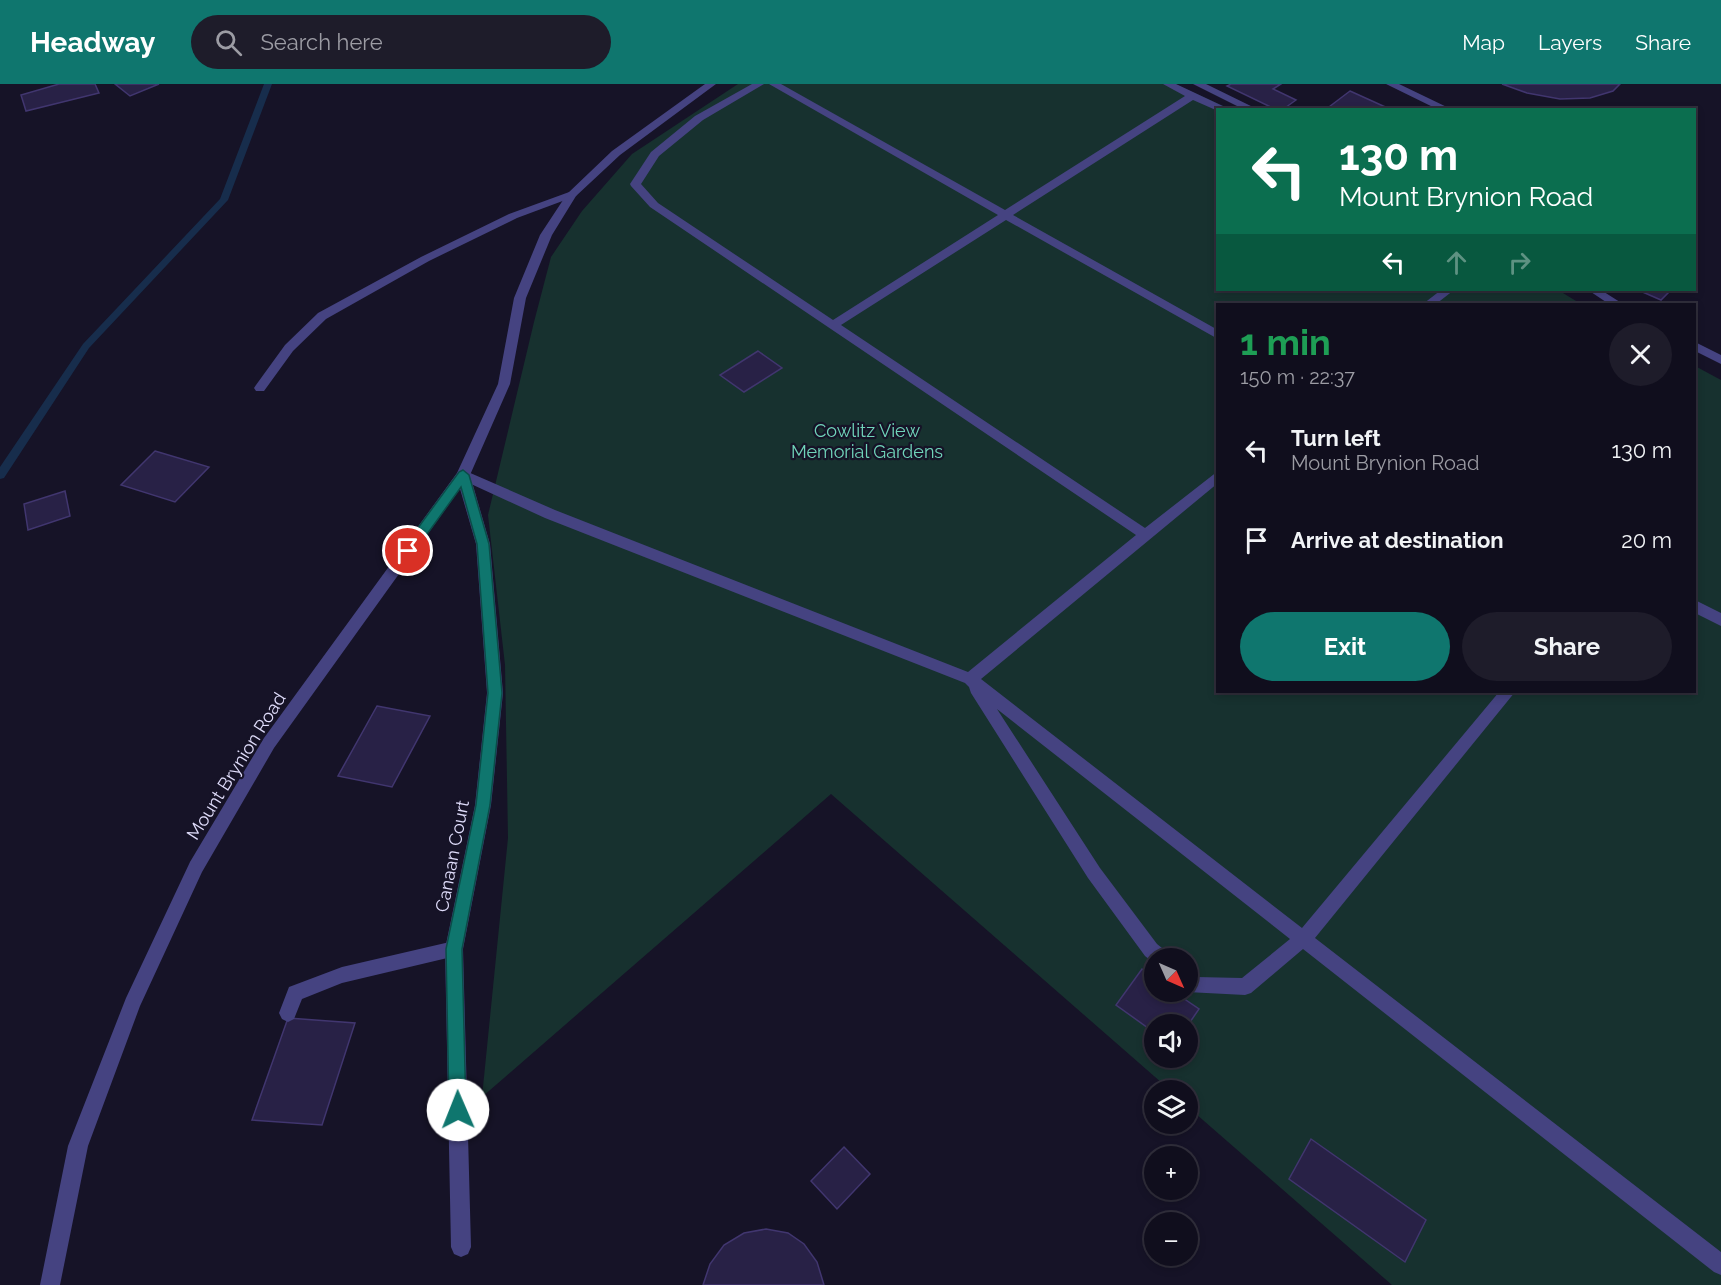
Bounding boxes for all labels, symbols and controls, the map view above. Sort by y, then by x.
search box [191,15,611,69]
text: Headway [30,26,155,59]
icon: search [212,26,245,59]
text: Search here [260,29,383,55]
text: Map [1462,30,1505,55]
text: Layers [1538,30,1602,55]
text: Share [1635,30,1691,55]
text: 130 m [1339,131,1458,180]
icon: left [1240,132,1318,210]
text: Mount Brynion Road [1339,181,1593,212]
icon: left [1377,246,1410,279]
icon: ahead [1440,246,1473,279]
icon: right [1503,246,1536,279]
text: 1 min [1240,321,1331,363]
button: close [1609,323,1672,386]
text: 150 m · 22:37 [1240,365,1355,389]
park label: Cowlitz View Memorial Gardens [791,420,943,462]
text: Turn left [1291,425,1381,451]
icon: left [1240,434,1273,467]
text: 130 m [1612,437,1672,463]
text: Mount Brynion Road [1291,451,1479,475]
icon: arrive [1240,524,1273,557]
pin [382,525,433,576]
text: Arrive at destination [1291,527,1504,553]
text: 20 m [1621,527,1672,553]
icon: arrive [391,534,424,567]
button: Exit [1240,612,1450,681]
button: Share [1462,612,1672,681]
street label: Mount Brynion Road [182,689,290,843]
street label: Canaan Court [431,798,473,914]
north arrow [1144,948,1198,1002]
map controls [1144,948,1198,1266]
button: sound [1144,1014,1198,1068]
position arrow [426,1078,490,1142]
button: layers [1144,1080,1198,1134]
button: + [1144,1146,1198,1200]
button: − [1144,1212,1198,1266]

